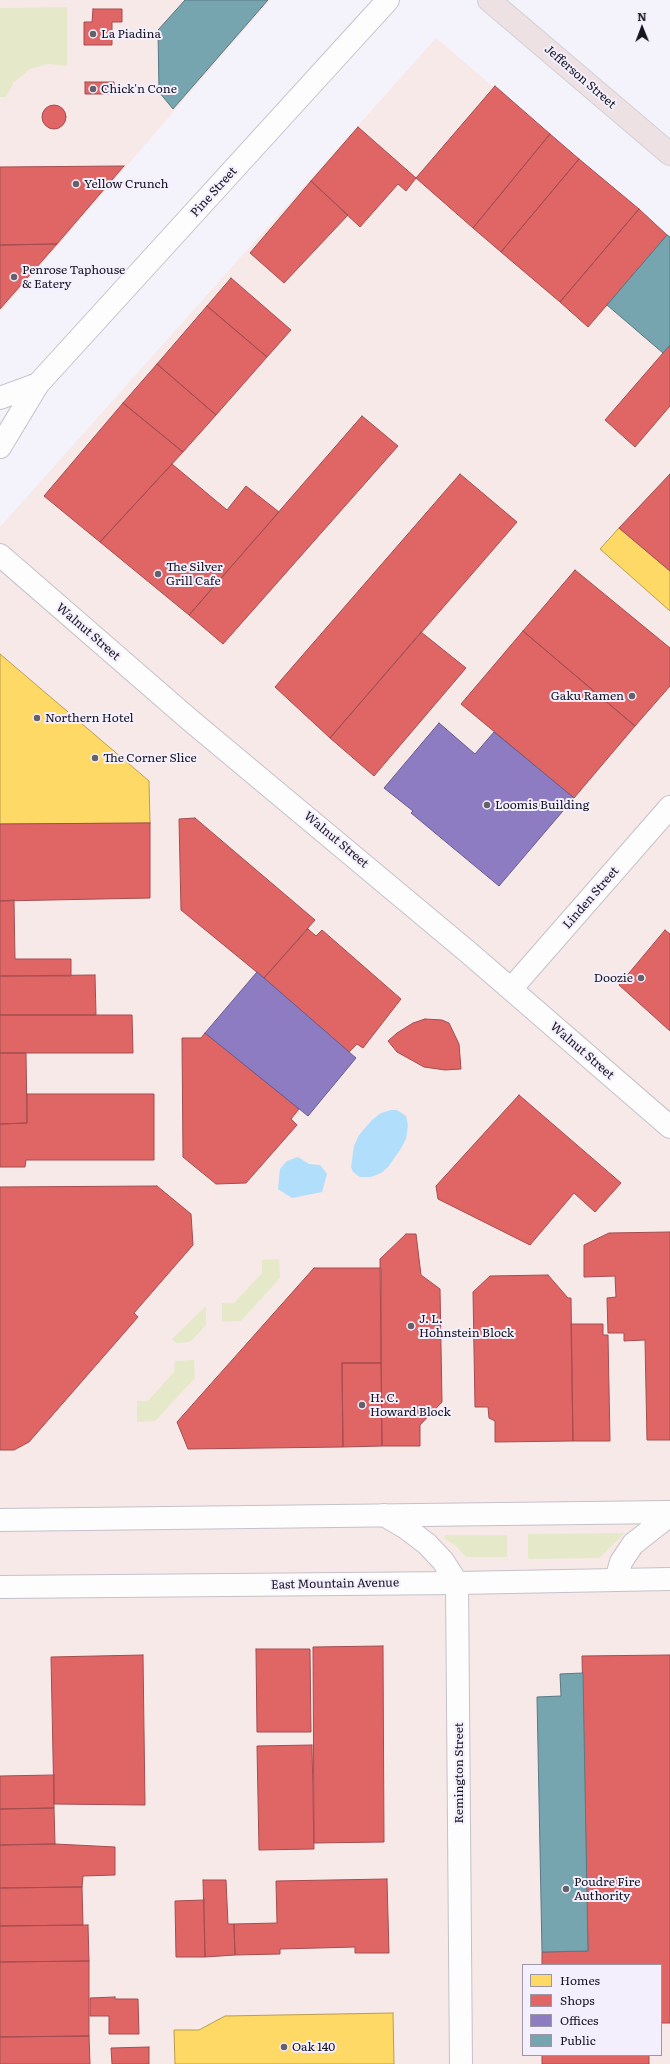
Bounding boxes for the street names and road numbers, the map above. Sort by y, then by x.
street label: Jefferson Street [541,42,619,112]
street label: Pine Street [188,164,240,220]
street label: Walnut Street [53,600,123,664]
street label: Walnut Street [301,809,371,871]
street label: Linden Street [560,864,622,932]
street label: Walnut Street [547,1019,617,1083]
street label: East Mountain Avenue [271,1576,399,1592]
street label: Remington Street [452,1722,466,1824]

